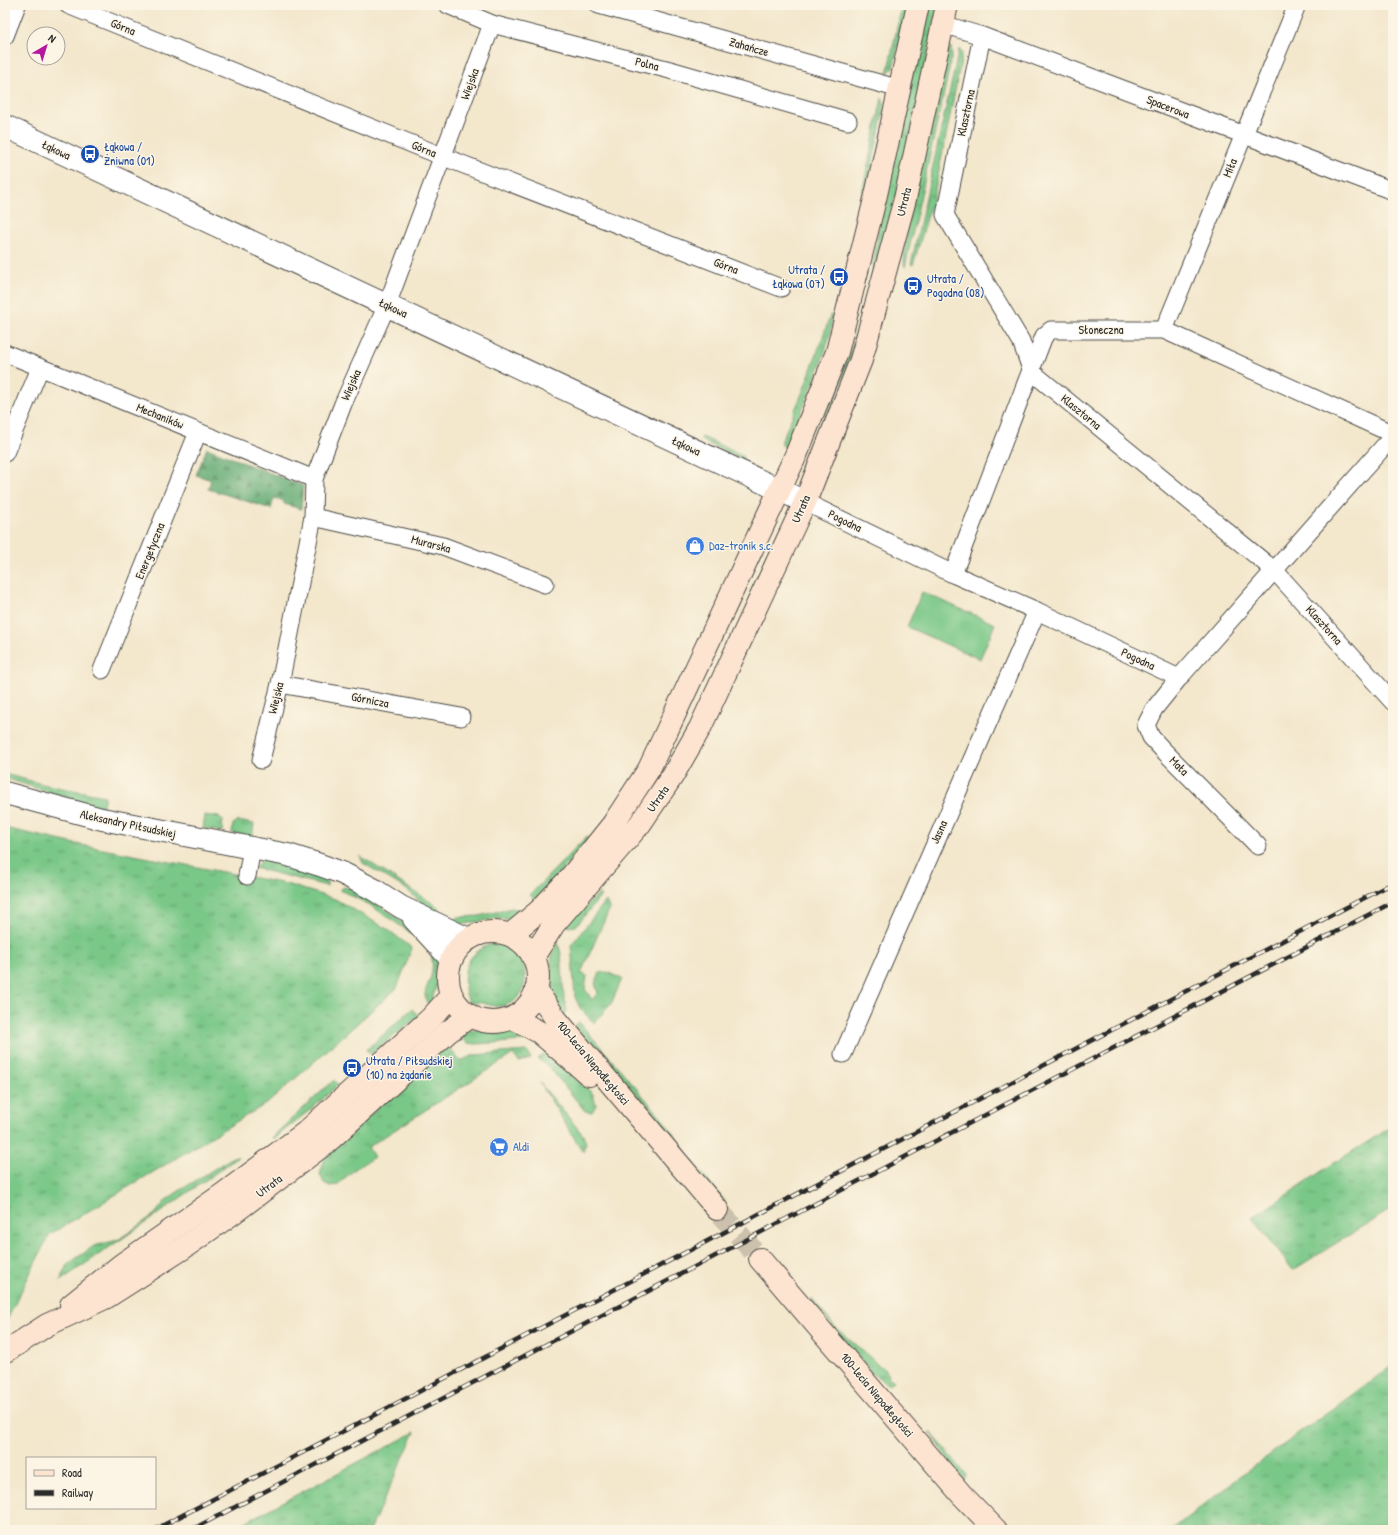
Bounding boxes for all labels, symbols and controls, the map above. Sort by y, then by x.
street label: Górna [108,14,138,39]
north arrow [26,26,66,66]
text: N [46,31,59,46]
street label: Zahańcze [727,33,771,60]
street label: Polna [633,52,661,75]
street label: Wiejska [456,66,483,102]
street label: Klasztorna [952,88,979,138]
street label: Spacerowa [1144,91,1192,123]
street label: Łąkowa [39,135,74,164]
street label: Górna [409,136,439,161]
place label: Łąkowa / Żniwna (01) [104,138,155,169]
bus stop icon: Łąkowa / Żniwna (01) [79,143,101,165]
street label: Miła [1218,156,1241,180]
street label: Utrata [892,186,915,218]
street label: Górna [711,253,741,278]
place label: Utrata / Łąkowa (07) [772,261,825,292]
bus stop icon: Utrata / Łąkowa (07) [828,266,850,288]
place label: Utrata / Pogodna (08) [927,270,984,301]
bus stop icon: Utrata / Pogodna (08) [902,275,924,297]
street label: Łąkowa [376,293,411,322]
street label: Słoneczna [1078,321,1124,338]
street label: Wiejska [336,366,365,403]
street label: Klasztorna [1057,390,1105,433]
street label: Mechaników [134,398,187,433]
street label: Łąkowa [669,431,704,460]
street label: Utrata [787,492,814,525]
street label: Pogodna [825,505,865,536]
street label: Energetyczna [131,520,169,582]
street label: Murarska [410,530,453,557]
shop icon: Daz-tronik s.c. [684,535,706,557]
place label: Daz-tronik s.c. [709,537,773,554]
street label: Klasztorna [1302,601,1347,648]
street label: Pogodna [1118,643,1158,674]
street label: Wiejska [263,680,288,715]
street label: Górnicza [350,688,391,712]
street label: Mała [1166,752,1193,779]
street label: Utrata [642,782,673,815]
street label: Aleksandry Piłsudskiej [79,805,178,842]
street label: Jasna [926,817,951,846]
street label: 100-lecia Niepodległości [553,1017,634,1109]
place label: Utrata / Piłsudskiej (10) na żądanie [366,1052,453,1083]
bus stop icon: Utrata / Piłsudskiej (10) na żądanie [341,1057,363,1079]
supermarket icon: Aldi [488,1136,510,1158]
place label: Aldi [513,1138,529,1155]
street label: Utrata [252,1170,286,1201]
street label: 100-lecia Niepodległości [837,1349,918,1441]
legend [26,1457,156,1509]
text: Road [62,1464,82,1481]
text: Railway [62,1484,93,1501]

